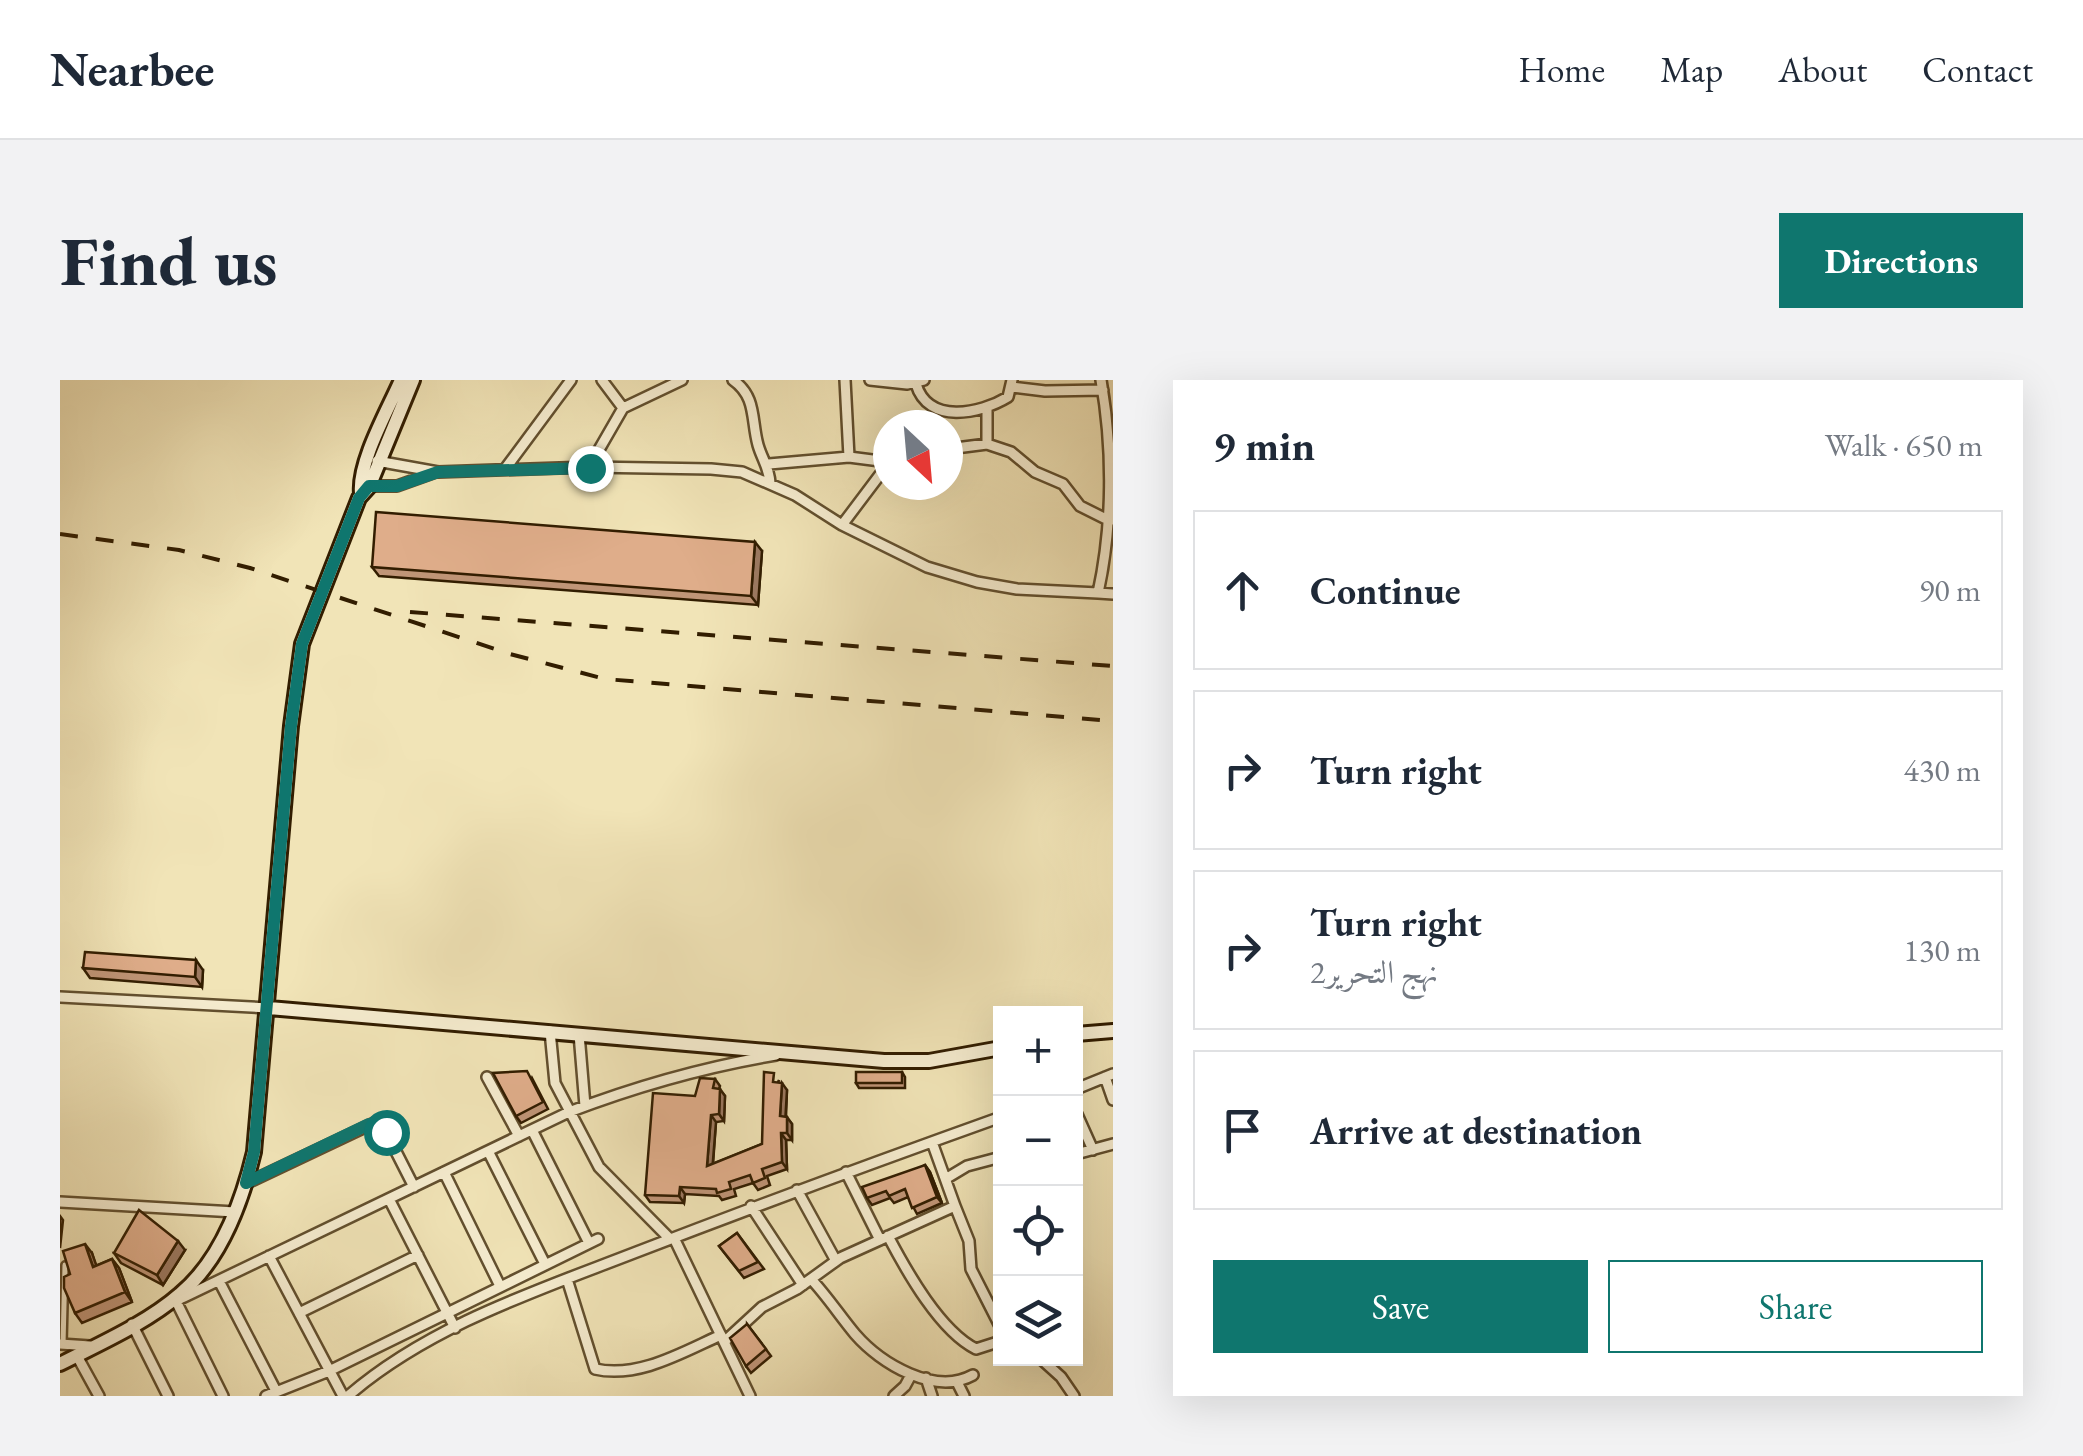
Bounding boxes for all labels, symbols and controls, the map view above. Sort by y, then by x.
text: Nearbee [50,38,215,100]
text: Home [1519,47,1605,92]
text: Map [1660,47,1723,92]
text: About [1778,47,1867,92]
text: Contact [1922,47,2033,92]
button: Directions [1779,213,2023,308]
text: Find us [60,215,278,306]
north arrow [873,410,963,500]
text: 9 min [1213,418,1315,473]
text: Walk · 650 m [1825,424,1983,466]
route end [568,446,614,492]
icon: ahead [1215,563,1270,618]
text: Continue [1310,566,1461,615]
text: 90 m [1919,569,1981,611]
icon: right [1215,743,1270,798]
text: Turn right [1310,746,1482,795]
text: 430 m [1904,749,1981,791]
text: Turn right [1310,898,1482,947]
icon: right [1215,923,1270,978]
text: 130 m [1904,929,1981,971]
text: نهج التحرير2 [1310,951,1438,993]
map controls [993,1006,1083,1366]
button: + [993,1006,1083,1096]
button: − [993,1096,1083,1186]
icon: arrive [1215,1103,1270,1158]
text: Arrive at destination [1310,1106,1642,1155]
route start [364,1110,410,1156]
button: locate [993,1186,1083,1276]
button: Save [1213,1260,1588,1353]
button: Share [1608,1260,1983,1353]
button: layers [993,1276,1083,1366]

